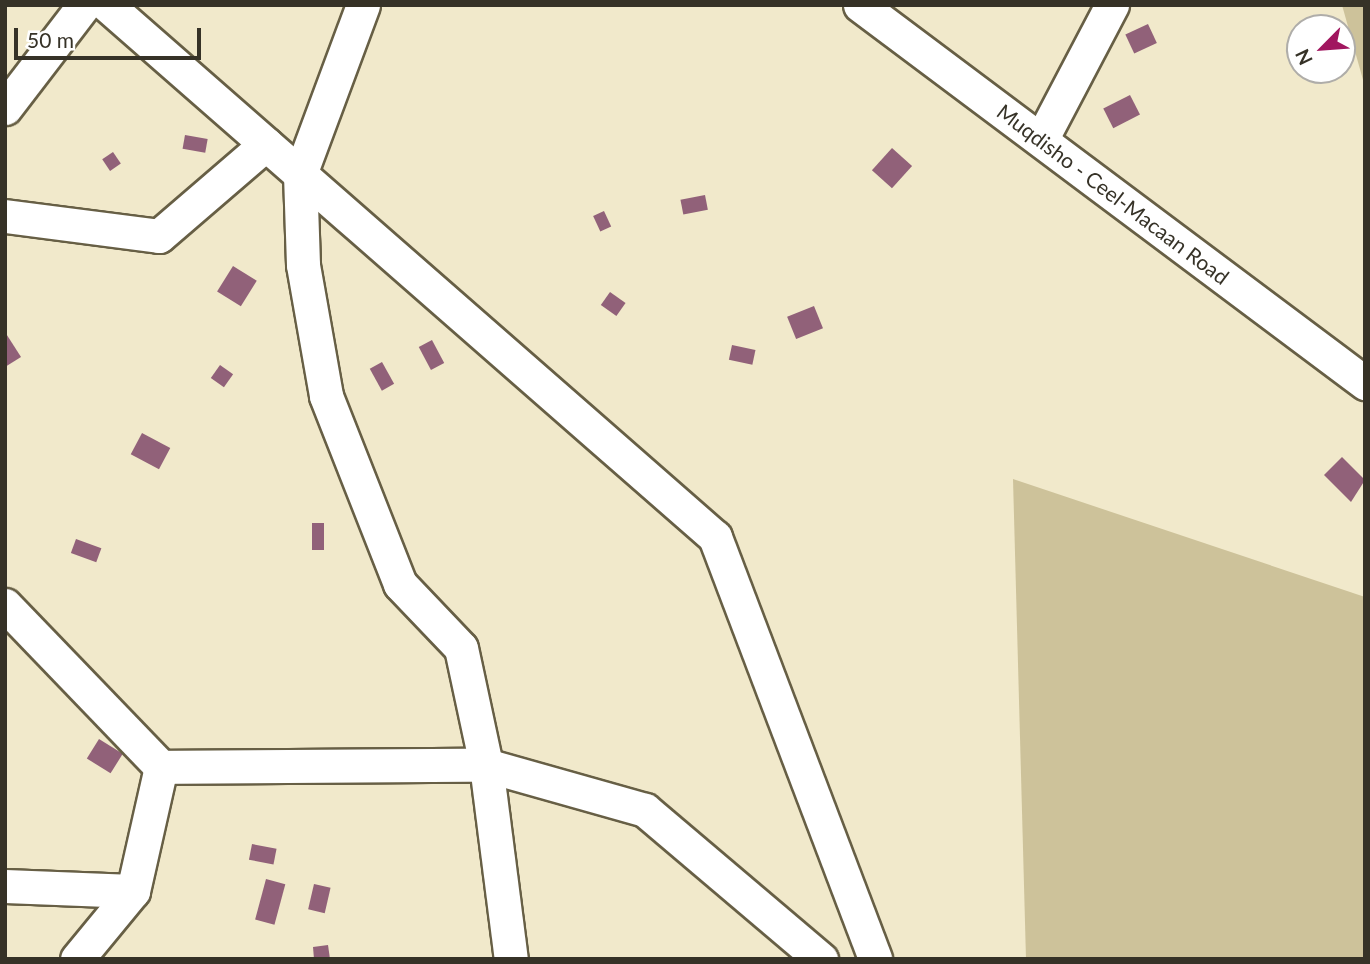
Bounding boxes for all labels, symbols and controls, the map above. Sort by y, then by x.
scale bar [18,14,205,58]
north arrow [1286,14,1356,84]
text: 50 m [27,27,74,52]
text: N [1290,46,1317,69]
street label: Muqdisho - Ceel-Macaan Road [992,99,1234,289]

